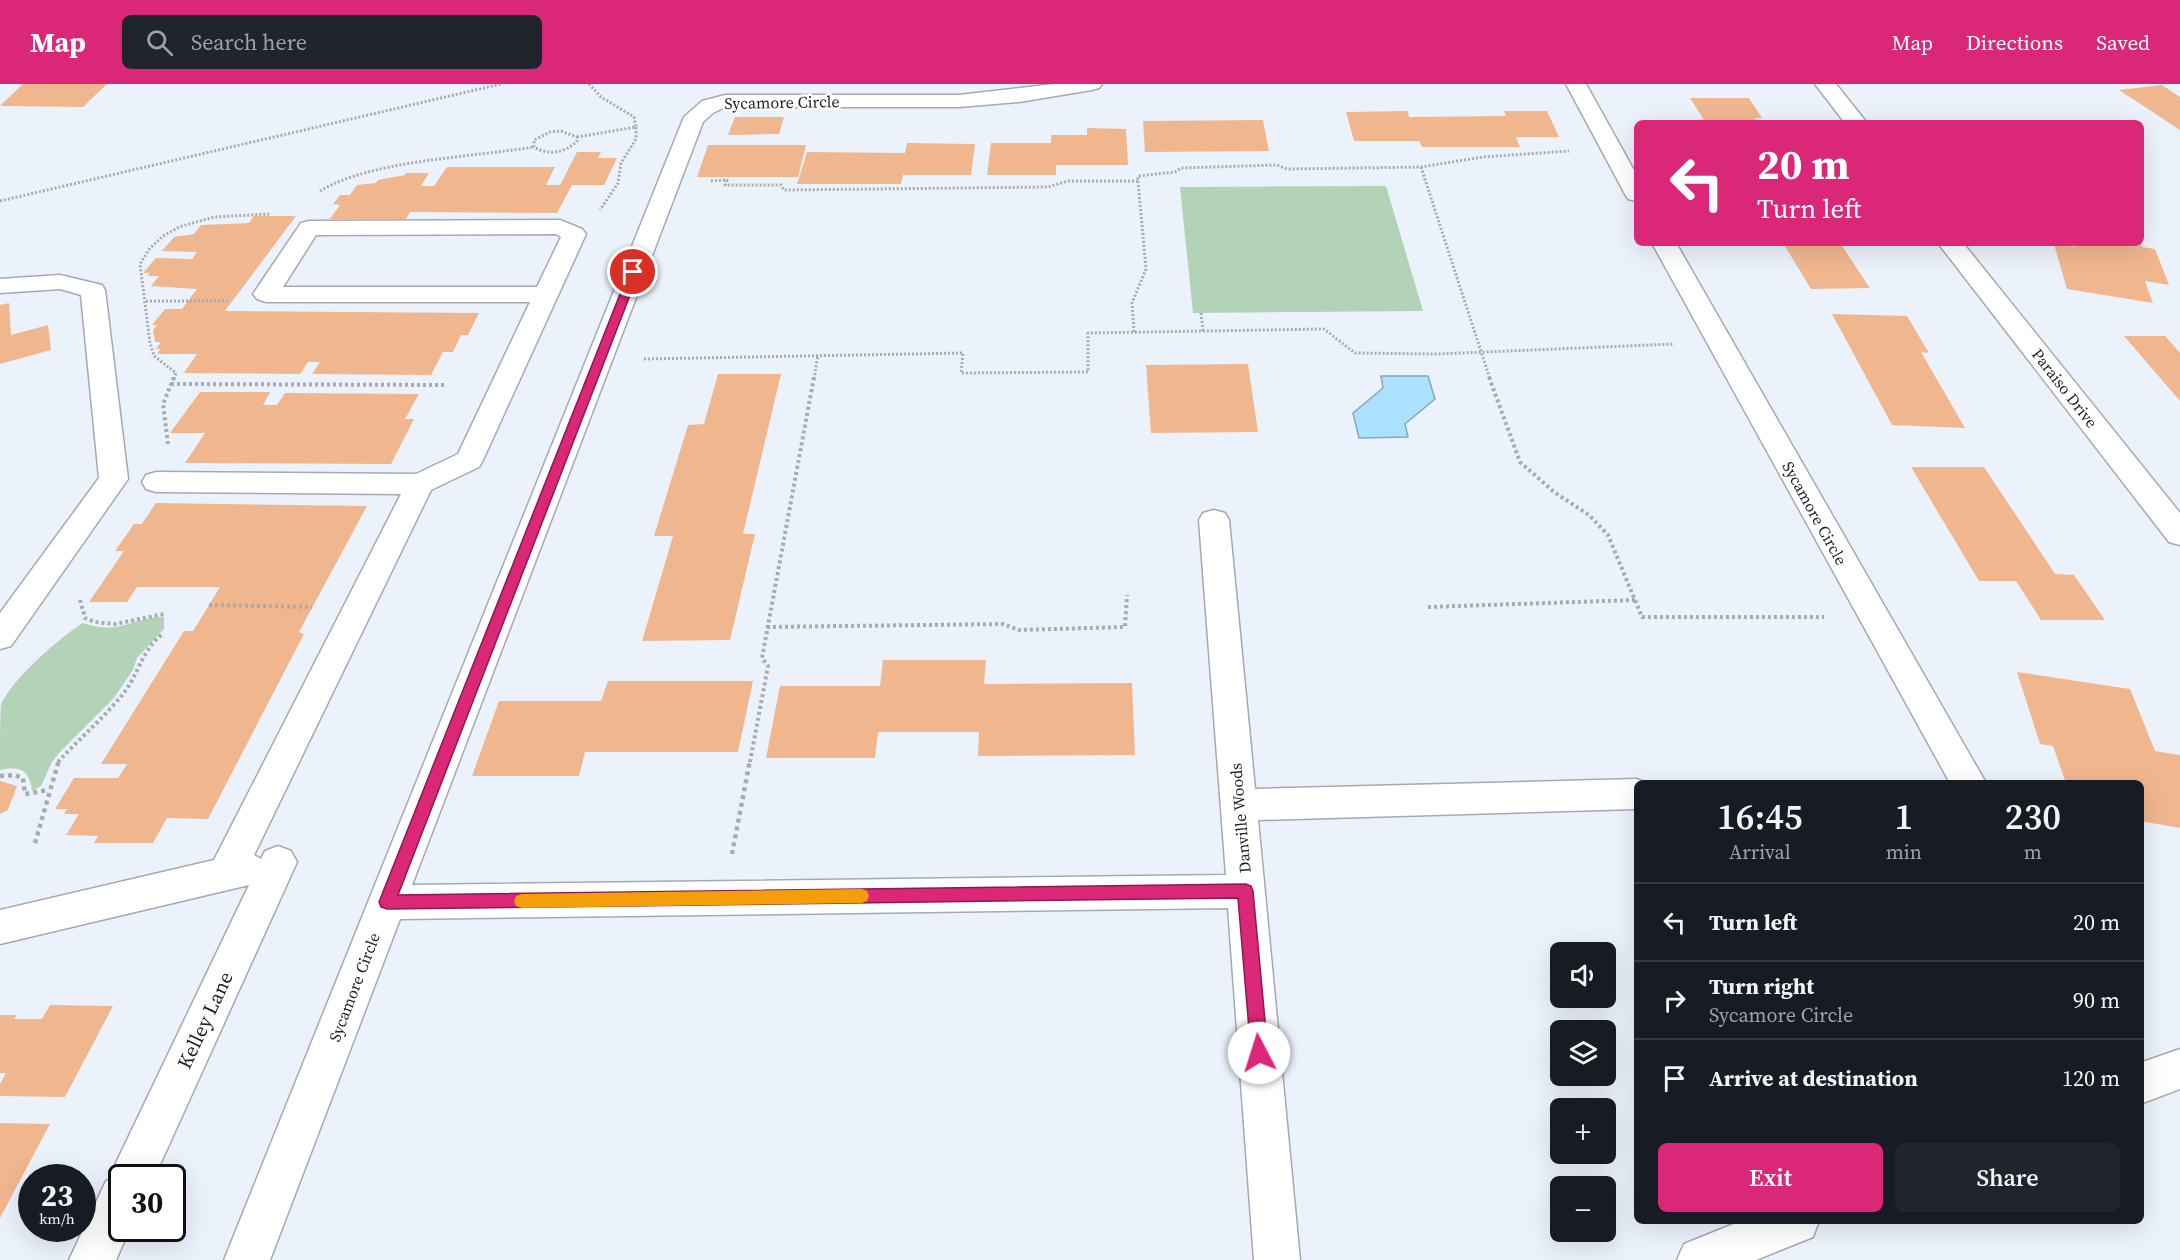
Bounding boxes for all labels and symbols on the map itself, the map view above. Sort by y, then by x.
street label: Sycamore Circle [724,90,840,114]
pin [607,246,658,297]
street label: Paraiso Drive [2027,344,2103,432]
street label: Sycamore Circle [1777,457,1853,569]
street label: Danville Woods [1224,762,1256,874]
street label: Sycamore Circle [323,929,385,1045]
street label: Kelley Lane [170,967,240,1073]
position arrow [1227,1021,1291,1085]
speed limit sign: 30 [108,1164,186,1242]

